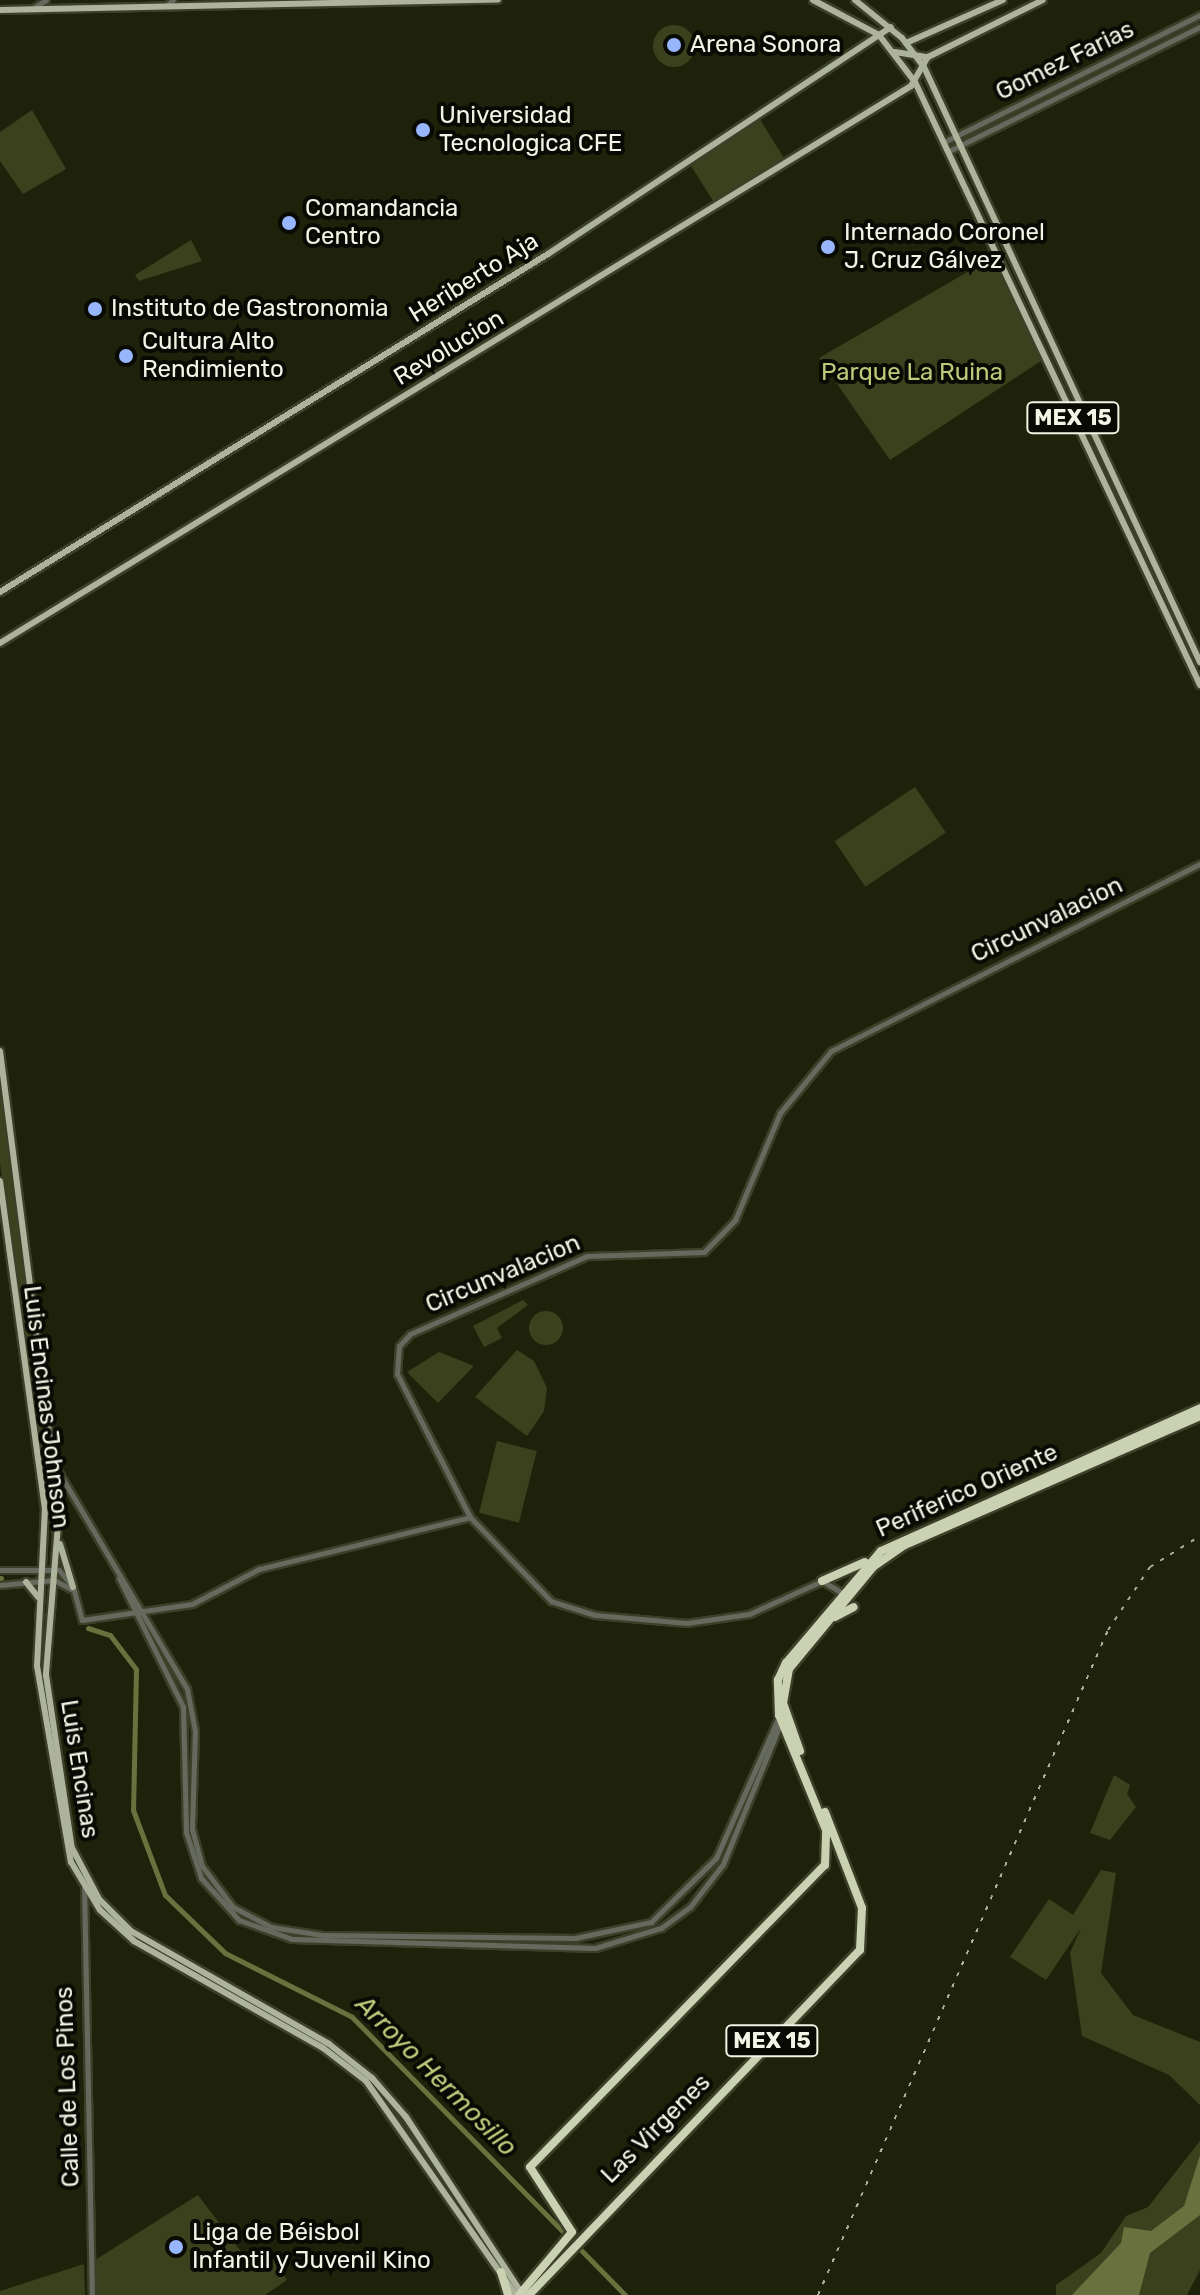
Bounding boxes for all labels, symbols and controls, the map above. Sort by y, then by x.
street label: Gomez Farias [991,15,1139,107]
place label: Arena Sonora [690,31,841,59]
marker: Arena Sonora [665,36,683,54]
place label: Universidad Tecnologica CFE [439,102,622,158]
marker: Universidad Tecnologica CFE [414,121,432,139]
place label: Comandancia Centro [305,195,458,251]
marker: Comandancia Centro [280,214,298,232]
place label: Internado Coronel J. Cruz Gálvez [844,219,1045,275]
street label: Heriberto Aja [404,227,544,329]
marker: Internado Coronel J. Cruz Gálvez [819,238,837,256]
place label: Instituto de Gastronomia [111,295,389,323]
marker: Instituto de Gastronomia [86,300,104,318]
street label: Revolucion [389,304,509,392]
place label: Cultura Alto Rendimiento [142,328,284,384]
marker: Cultura Alto Rendimiento [117,347,135,365]
park label: Parque La Ruina [821,359,1003,387]
road number: MEX 15 [1025,400,1121,436]
street label: Circunvalacion [967,871,1127,969]
street label: Circunvalacion [421,1228,585,1320]
street label: Luis Encinas Johnson [17,1284,75,1530]
street label: Periferico Oriente [872,1438,1062,1544]
street label: Luis Encinas [54,1698,104,1840]
street label: Calle de Los Pinos [50,1986,86,2188]
water label: Arroyo Hermosillo [349,1989,523,2163]
road number: MEX 15 [724,2023,820,2059]
street label: Las Virgenes [595,2068,717,2190]
place label: Liga de Béisbol Infantil y Juvenil Kino [192,2219,432,2275]
marker: Liga de Béisbol Infantil y Juvenil Kino [167,2238,185,2256]

